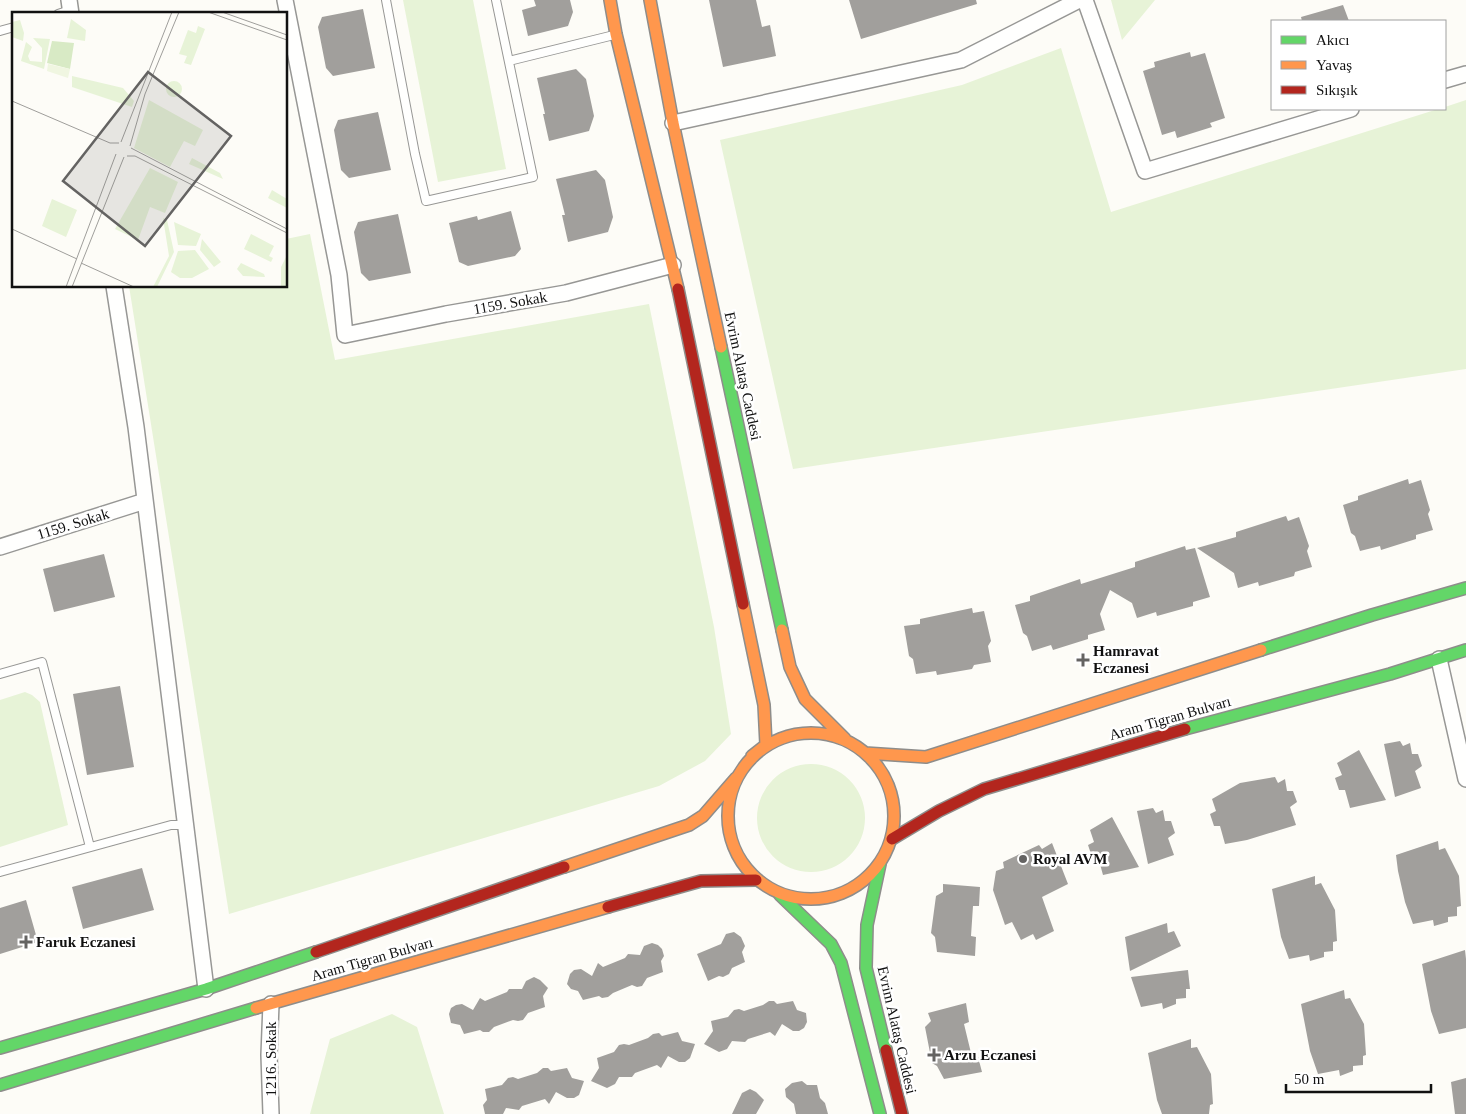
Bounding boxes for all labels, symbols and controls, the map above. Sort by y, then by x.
inset map [12,12,288,288]
legend [1271,20,1446,110]
text: Akıcı [1316,32,1349,48]
text: Yavaş [1316,57,1352,73]
text: Sıkışık [1316,82,1358,98]
street label: 1159. Sokak [472,289,549,317]
street label: Evrim Alataş Caddesi [722,310,764,442]
street label: 1159. Sokak [35,505,111,543]
place label: Hamravat Eczanesi [1093,643,1159,676]
marker: Hamravat Eczanesi [1077,654,1089,666]
street label: Aram Tigran Bulvarı [1107,693,1233,743]
place label: Royal AVM [1033,851,1107,867]
marker: Royal AVM [1017,853,1029,865]
place label: Faruk Eczanesi [36,934,136,950]
street label: Aram Tigran Bulvarı [309,934,435,984]
marker: Faruk Eczanesi [20,936,32,948]
street label: Evrim Alataş Caddesi [874,964,920,1096]
street label: 1216. Sokak [263,1021,279,1097]
place label: Arzu Eczanesi [944,1047,1036,1063]
marker: Arzu Eczanesi [928,1049,940,1061]
scale bar [1286,1062,1431,1094]
text: 50 m [1294,1071,1325,1087]

